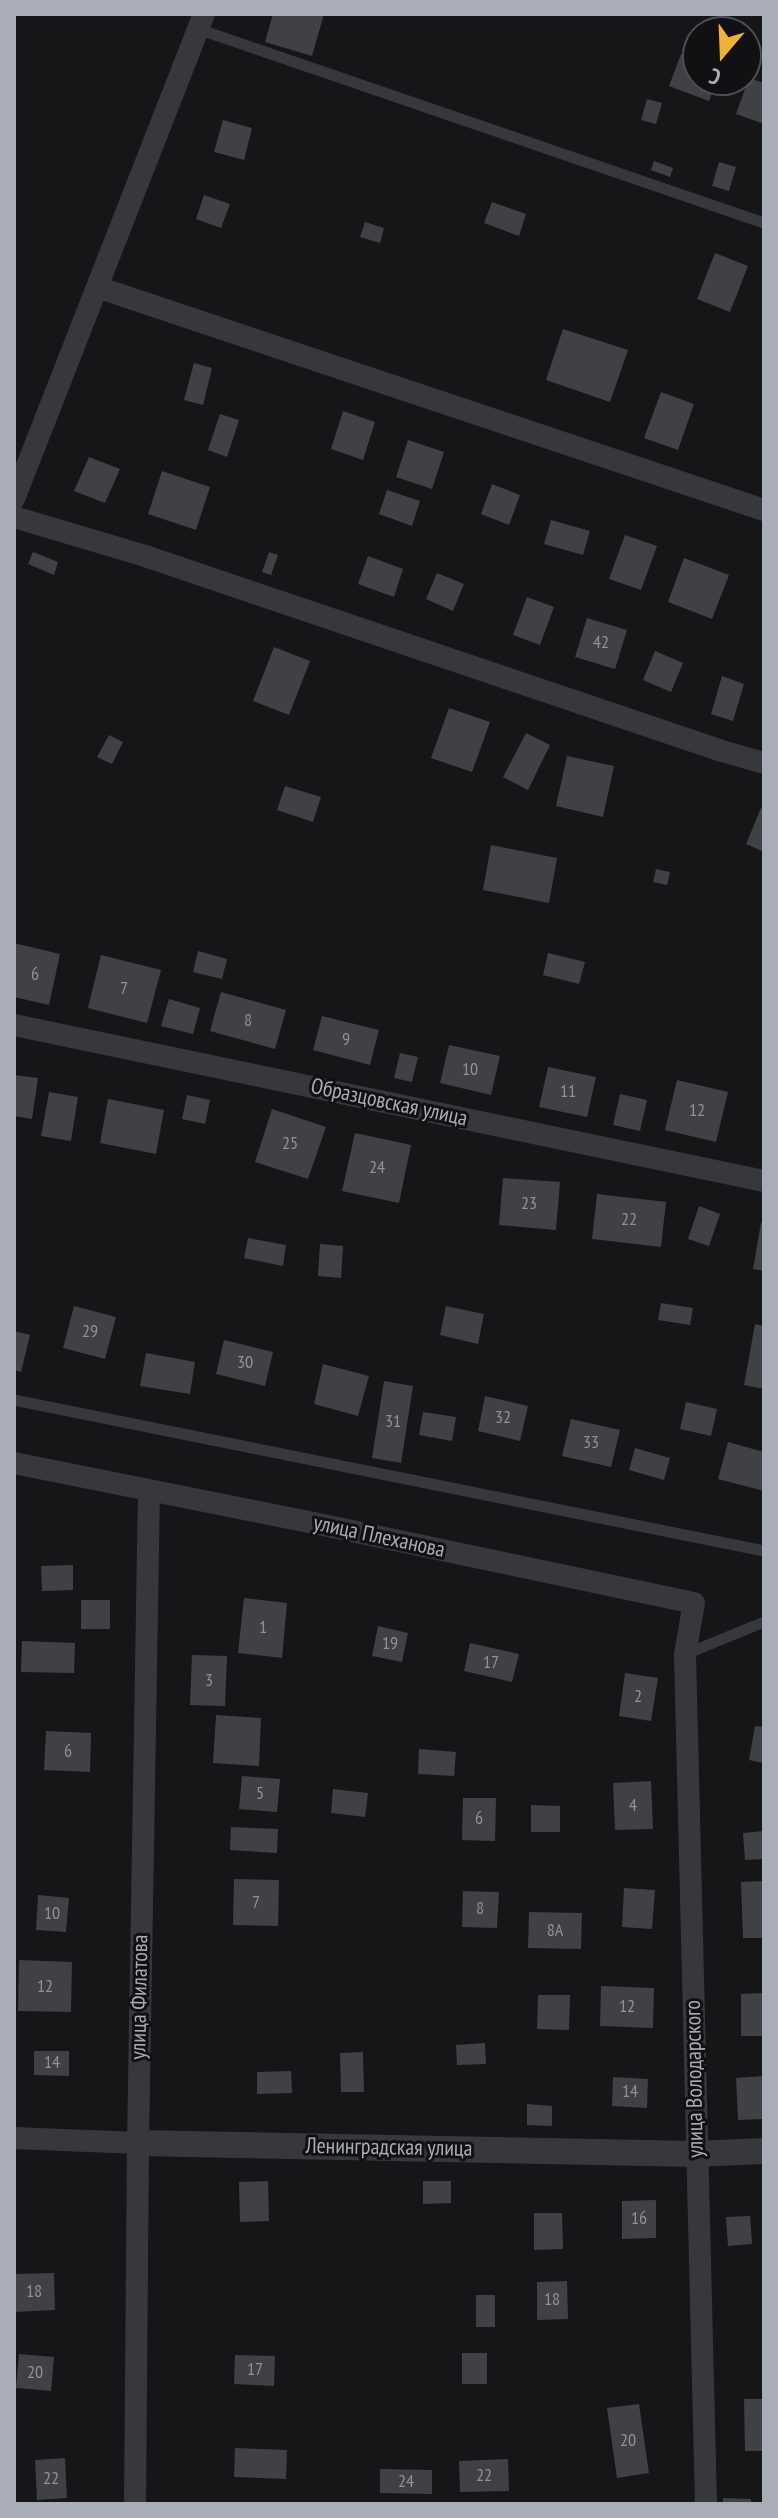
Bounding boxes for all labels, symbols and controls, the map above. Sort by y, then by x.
north arrow [682,16,762,96]
text: С [706,62,724,92]
house number: 42 [593,632,609,654]
house number: 6 [31,964,39,986]
house number: 7 [120,978,128,1000]
house number: 8 [244,1010,252,1032]
house number: 9 [342,1029,350,1051]
house number: 10 [462,1059,478,1081]
street label: Образцовская улица [308,1074,470,1132]
house number: 11 [560,1081,576,1103]
house number: 12 [689,1100,705,1122]
house number: 25 [282,1133,298,1155]
house number: 24 [369,1157,385,1179]
house number: 23 [521,1193,537,1215]
house number: 22 [621,1209,637,1231]
house number: 29 [82,1321,98,1343]
house number: 30 [237,1352,253,1374]
house number: 32 [495,1407,511,1429]
house number: 31 [385,1411,401,1433]
house number: 33 [583,1432,599,1454]
street label: улица Плеханова [311,1510,447,1564]
house number: 1 [259,1617,267,1639]
house number: 19 [382,1633,398,1655]
house number: 17 [483,1652,499,1674]
house number: 3 [205,1670,213,1692]
house number: 2 [634,1686,642,1708]
house number: 6 [64,1741,72,1763]
house number: 5 [256,1783,264,1805]
house number: 4 [629,1795,637,1817]
house number: 6 [475,1808,483,1830]
house number: 7 [252,1892,260,1914]
house number: 8 [476,1898,484,1920]
house number: 10 [44,1903,60,1925]
house number: 8А [547,1920,563,1942]
street label: улица Филатова [126,1934,154,2060]
house number: 12 [37,1976,53,1998]
house number: 12 [619,1996,635,2018]
street label: улица Володарского [680,2000,710,2158]
house number: 14 [44,2052,60,2074]
house number: 14 [622,2081,638,2103]
street label: Ленинградская улица [305,2133,473,2163]
house number: 16 [631,2208,647,2230]
house number: 18 [26,2281,42,2303]
house number: 18 [544,2289,560,2311]
house number: 17 [247,2359,263,2381]
house number: 20 [27,2362,43,2384]
house number: 20 [620,2430,636,2452]
house number: 22 [476,2465,492,2487]
house number: 22 [43,2468,59,2490]
house number: 24 [398,2471,414,2493]

